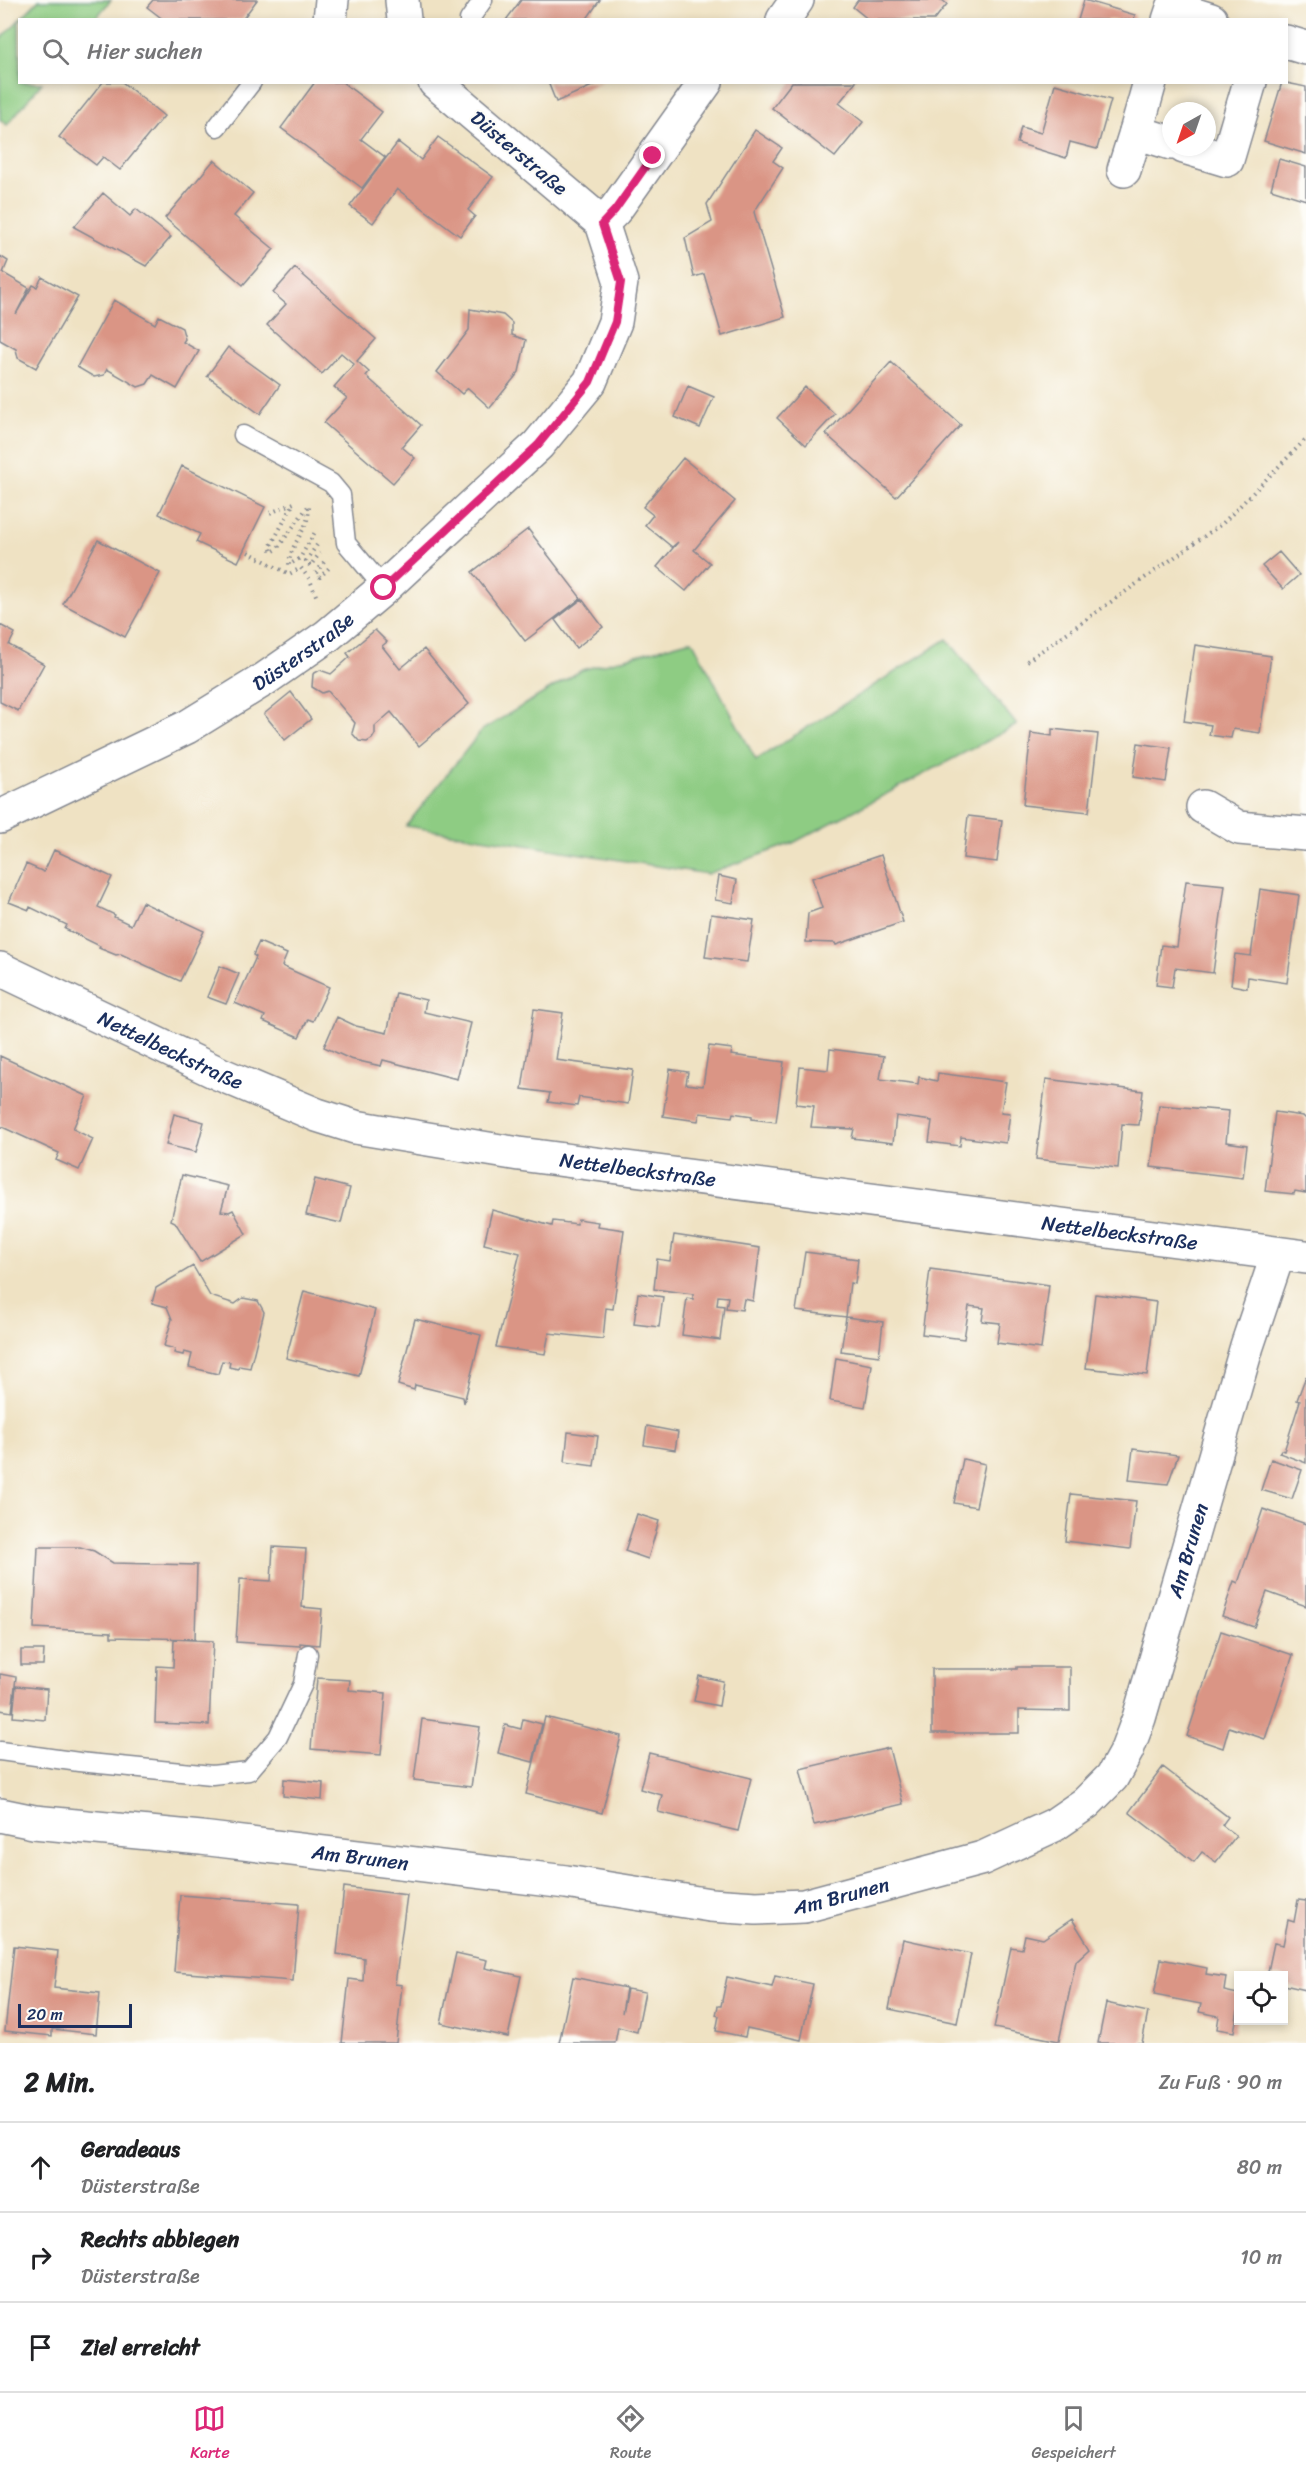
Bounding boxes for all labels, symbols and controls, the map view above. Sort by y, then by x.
search box [18,18,1288,84]
text: Hier suchen [87,32,202,71]
icon: search [39,35,72,68]
street label: Düsterstraße [462,101,576,205]
north arrow [1162,102,1216,156]
route end [639,142,665,168]
route start [370,574,396,600]
street label: Düsterstraße [245,603,362,700]
street label: Nettelbeckstraße [92,1001,249,1099]
street label: Nettelbeckstraße [558,1142,718,1197]
street label: Nettelbeckstraße [1040,1205,1200,1260]
street label: Am Brunen [1157,1499,1218,1603]
street label: Am Brunen [309,1834,411,1880]
street label: Am Brunen [793,1866,893,1924]
map controls [1234,1971,1288,2025]
button: locate [1234,1971,1288,2025]
text: 20 m [27,2000,63,2029]
scale bar [18,2001,132,2028]
text: 2 Min. [24,2059,96,2105]
text: Zu Fuß · 90 m [1159,2065,1282,2100]
text: Geradeaus [81,2130,180,2169]
text: 80 m [1237,2150,1282,2185]
icon: ahead [24,2151,57,2184]
text: Düsterstraße [81,2169,200,2204]
text: Rechts abbiegen [81,2220,239,2259]
text: 10 m [1240,2240,1282,2275]
icon: right [24,2241,57,2274]
text: Düsterstraße [81,2259,200,2294]
text: Ziel erreicht [81,2328,200,2367]
icon: arrive [24,2331,57,2364]
tab: Karte [190,2402,230,2467]
tab: Route [610,2402,651,2467]
tab: Gespeichert [1032,2402,1116,2467]

